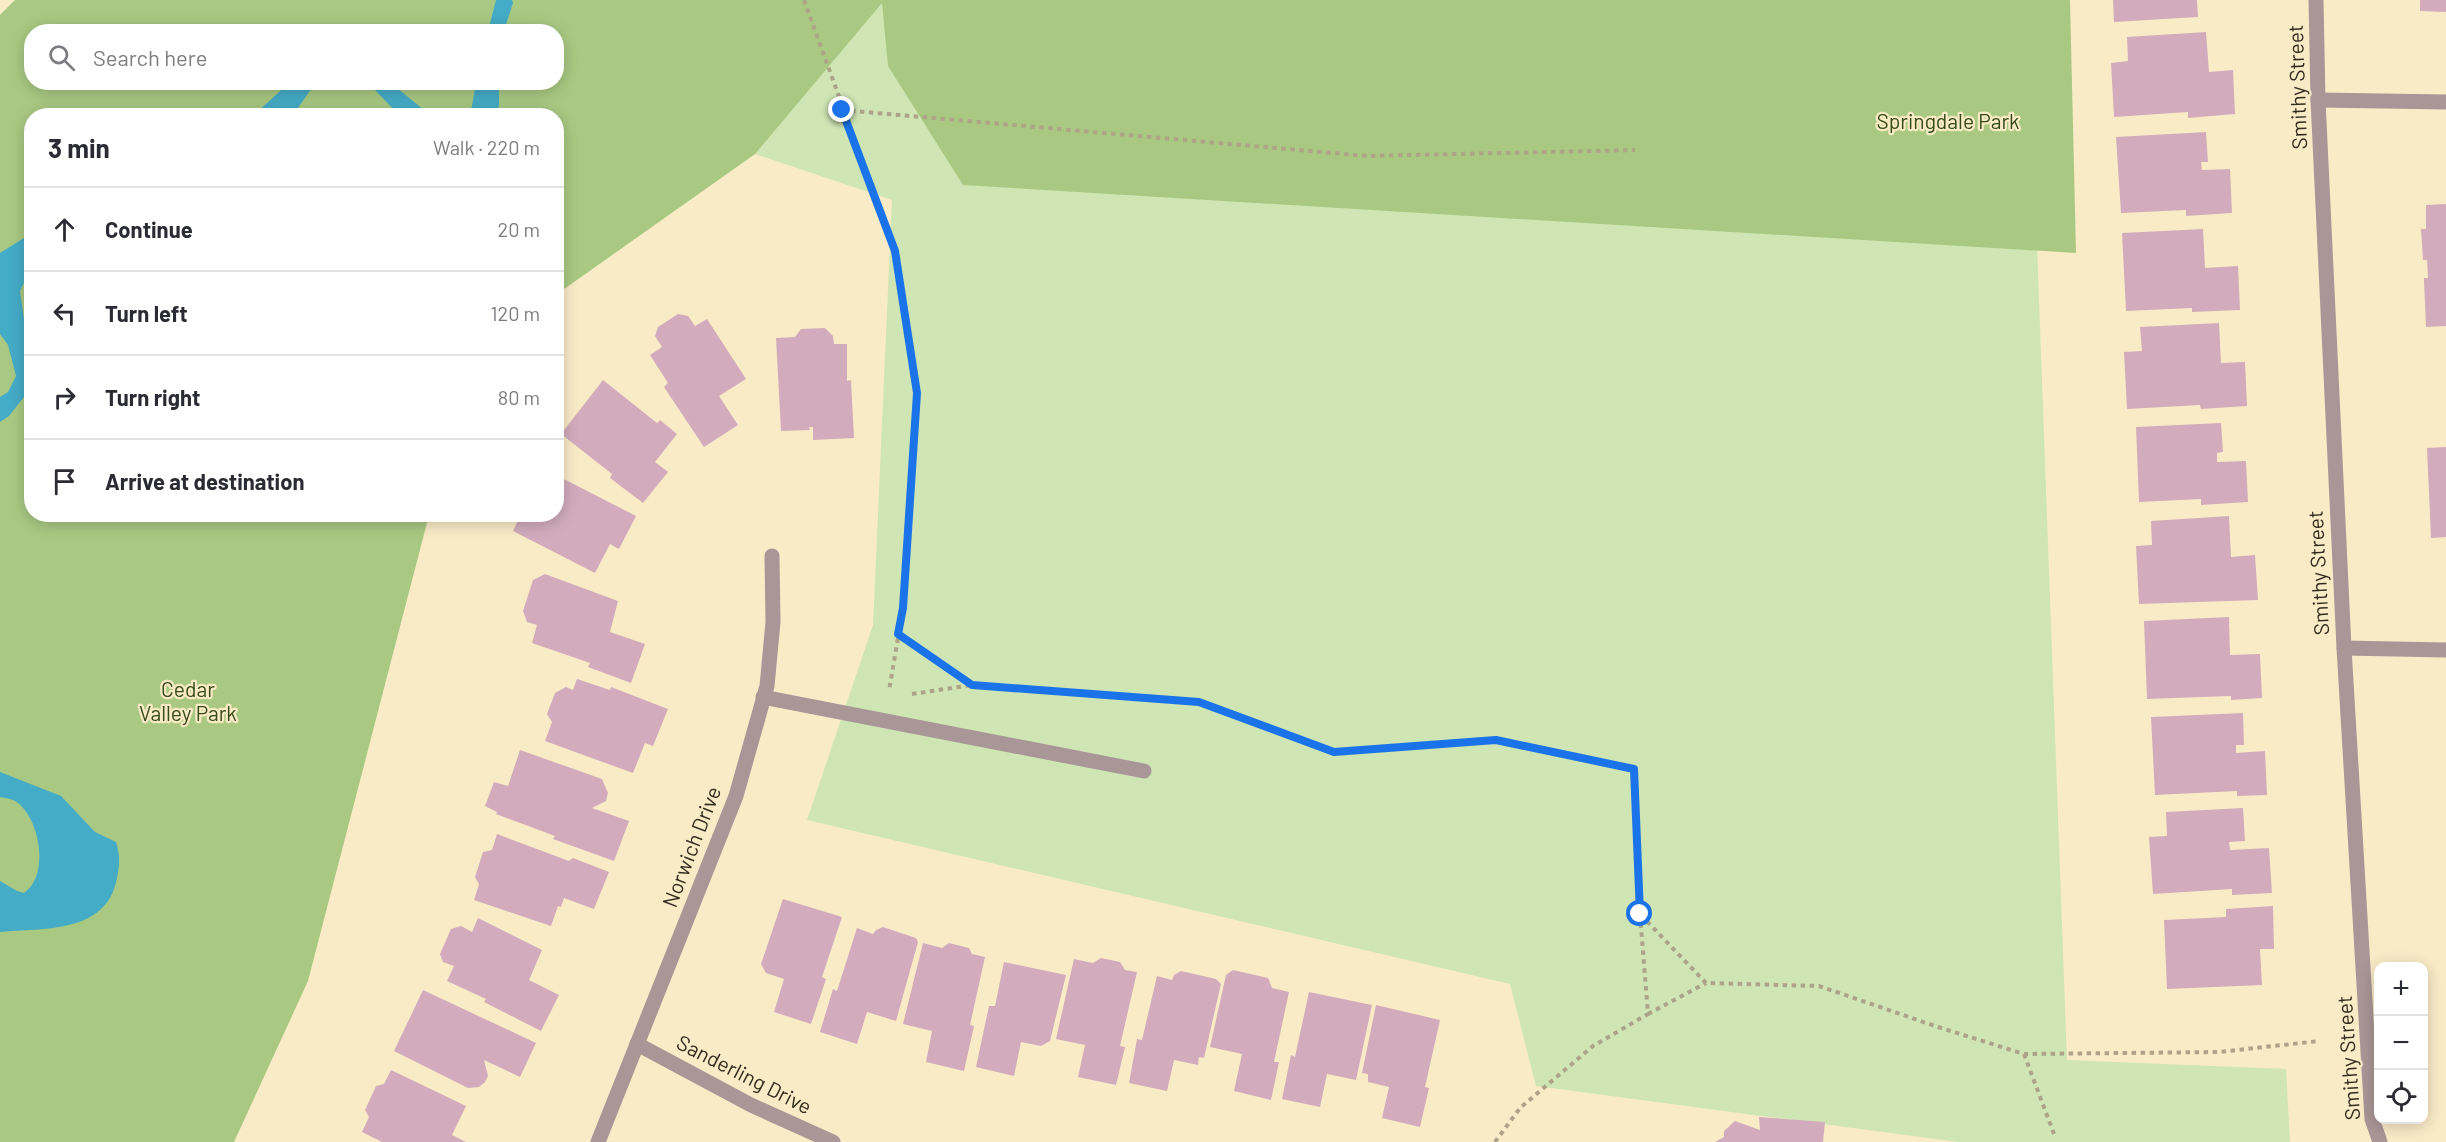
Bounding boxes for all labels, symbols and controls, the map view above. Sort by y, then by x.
search box [24,24,564,90]
street label: Smithy Street [2282,24,2311,150]
icon: search [45,41,78,74]
text: Search here [93,44,207,70]
route end [828,96,854,122]
park label: Springdale Park [1876,108,2020,133]
text: 3 min [48,132,110,163]
text: Walk · 220 m [433,135,540,159]
icon: ahead [48,213,81,246]
text: Continue [105,216,193,242]
text: 20 m [497,217,540,241]
icon: left [48,297,81,330]
text: Turn left [105,300,188,326]
text: 120 m [490,301,540,325]
icon: right [48,381,81,414]
text: Turn right [105,384,200,410]
text: 80 m [498,385,540,409]
icon: arrive [48,465,81,498]
text: Arrive at destination [105,468,304,494]
street label: Smithy Street [2302,510,2333,636]
park label: Cedar Valley Park [139,676,237,725]
street label: Norwich Drive [656,782,725,911]
route start [1626,900,1652,926]
map controls [2374,962,2428,1124]
button: + [2374,962,2428,1016]
street label: Smithy Street [2331,995,2364,1121]
button: − [2374,1016,2428,1070]
street label: Sanderling Drive [673,1029,816,1118]
button: locate [2374,1070,2428,1124]

